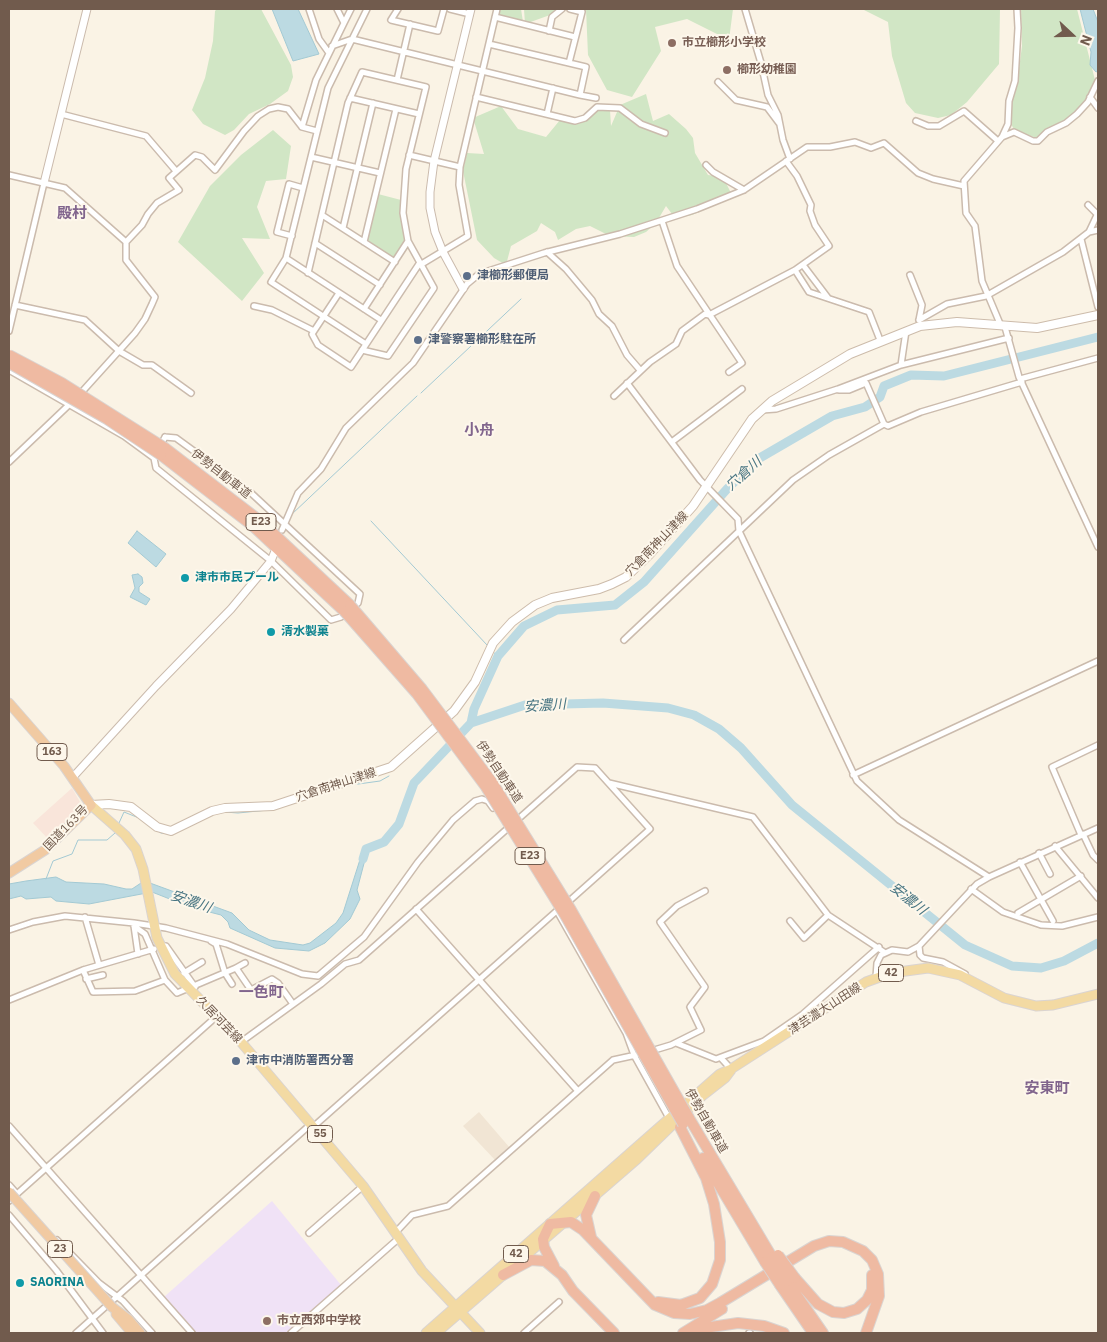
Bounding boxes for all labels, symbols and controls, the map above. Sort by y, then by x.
north arrow [1047,10,1097,60]
text: N [1076,32,1096,48]
place label: 市立櫛形小学校 [682,36,766,50]
marker: 市立櫛形小学校 [666,37,678,49]
place label: 櫛形幼稚園 [737,63,797,77]
marker: 櫛形幼稚園 [721,64,733,76]
district label: 殿村 [57,205,87,223]
place label: 津櫛形郵便局 [477,269,549,283]
marker: 津櫛形郵便局 [461,270,473,282]
place label: 津警察署櫛形駐在所 [428,333,536,347]
marker: 津警察署櫛形駐在所 [412,334,424,346]
district label: 小舟 [464,422,494,440]
street label: 伊勢自動車道 [188,446,254,502]
water label: 穴倉川 [723,454,765,494]
street label: 穴倉南神山津線 [623,509,691,579]
road number: E23 [246,514,276,530]
place label: 津市市民プール [195,571,279,585]
marker: 津市市民プール [179,572,191,584]
place label: 清水製菓 [281,625,329,639]
marker: 清水製菓 [265,626,277,638]
water label: 安濃川 [523,696,567,716]
street label: 伊勢自動車道 [473,738,525,806]
road number: 163 [37,744,67,760]
street label: 穴倉南神山津線 [294,765,378,805]
street label: 国道163号 [41,802,91,854]
road number: E23 [515,848,545,864]
water label: 安濃川 [886,879,930,919]
water label: 安濃川 [168,887,214,917]
road number: 42 [878,964,904,981]
street label: 津芸濃大山田線 [786,980,864,1038]
district label: 一色町 [239,984,283,1002]
street label: 久居河芸線 [193,993,245,1047]
place label: 津市中消防署西分署 [246,1054,354,1068]
marker: 津市中消防署西分署 [230,1055,242,1067]
district label: 安東町 [1025,1080,1069,1098]
street label: 伊勢自動車道 [682,1086,730,1156]
road number: 55 [308,1126,332,1142]
road number: 23 [48,1240,72,1258]
road number: 42 [504,1246,528,1262]
place label: SAORINA [30,1276,84,1290]
marker: SAORINA [14,1277,26,1289]
place label: 市立西郊中学校 [277,1314,361,1328]
marker: 市立西郊中学校 [261,1315,273,1327]

